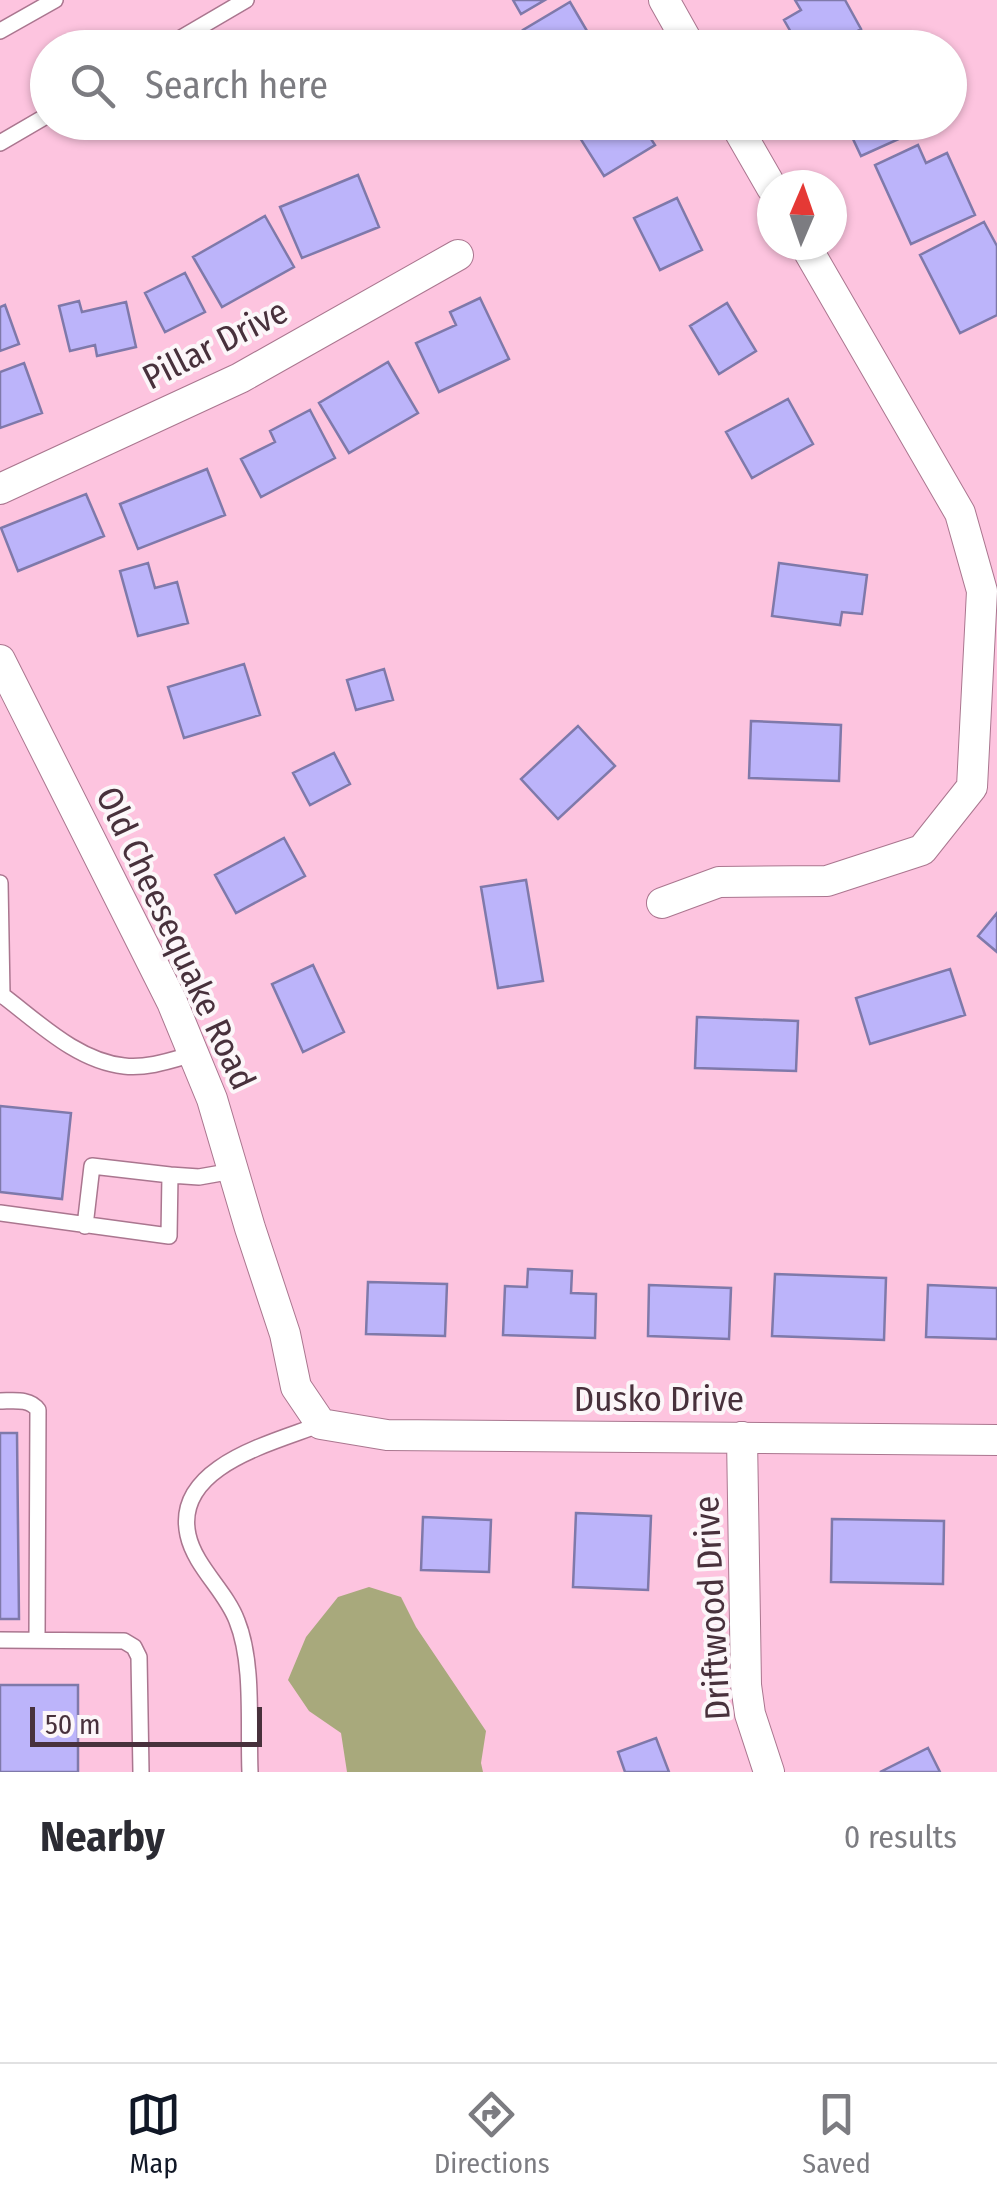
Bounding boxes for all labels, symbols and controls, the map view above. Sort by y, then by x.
search box [30,30,967,140]
icon: search [65,58,120,113]
text: Search here [145,62,328,108]
north arrow [757,170,847,260]
street label: Pillar Drive [135,290,295,398]
street label: Old Cheesequake Road [87,780,265,1096]
street label: Dusko Drive [574,1378,744,1420]
street label: Driftwood Drive [685,1495,739,1721]
scale bar [30,1702,262,1746]
text: 50 m [45,1708,101,1741]
text: Nearby [40,1812,165,1862]
text: 0 results [844,1818,957,1856]
tab: Map [126,2087,181,2180]
tab: Directions [434,2087,550,2180]
tab: Saved [802,2087,871,2180]

